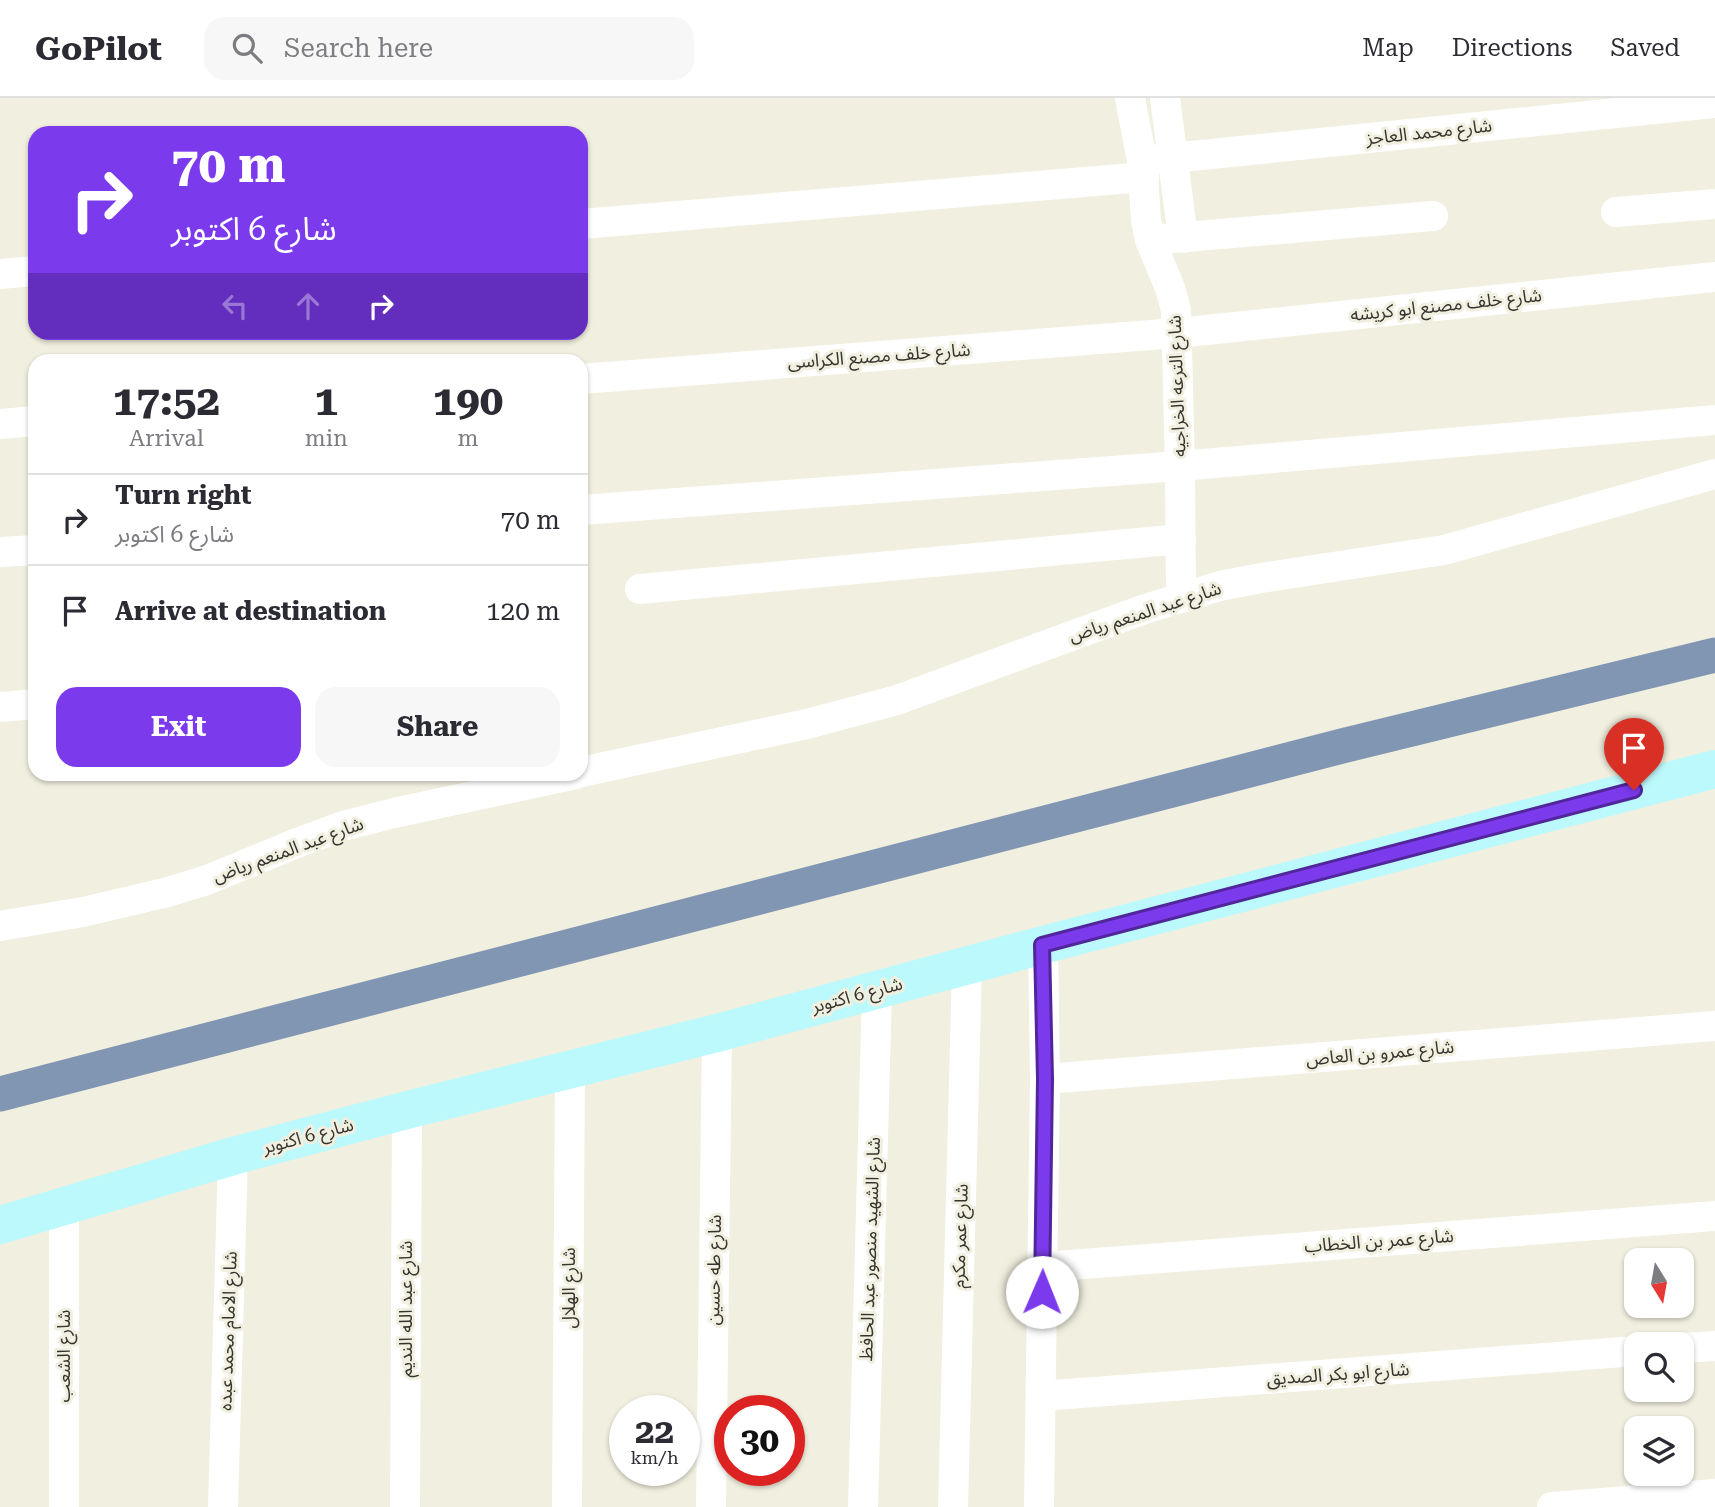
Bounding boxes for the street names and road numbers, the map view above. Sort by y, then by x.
street label: شارع محمد العاجز [1364,114,1493,153]
street label: شارع خلف مصنع ابو كريشه [1349,284,1543,329]
street label: شارع الترعه الخراجيه [1164,315,1193,457]
street label: شارع خلف مصنع الكراسى [787,339,971,376]
street label: شارع عبد المنعم رياض [1066,577,1225,650]
street label: شارع عبد المنعم رياض [210,813,367,890]
street label: شارع 6 اكتوبر [808,972,906,1021]
street label: شارع عمرو بن العاص [1305,1036,1455,1073]
street label: شارع 6 اكتوبر [259,1113,357,1162]
street label: شارع الشهيد منصور عبد الحافظ [855,1137,888,1362]
street label: شارع عمر مكرم [947,1183,976,1289]
street label: شارع طه حسين [702,1214,729,1326]
street label: شارع عمر بن الخطاب [1304,1225,1455,1260]
street label: شارع عبد الله النديم [395,1241,420,1377]
street label: شارع الهلال [558,1247,583,1329]
street label: شارع الامام محمد عبده [214,1251,245,1411]
street label: شارع الشعب [53,1310,78,1402]
street label: شارع ابو بكر الصديق [1266,1358,1410,1393]

